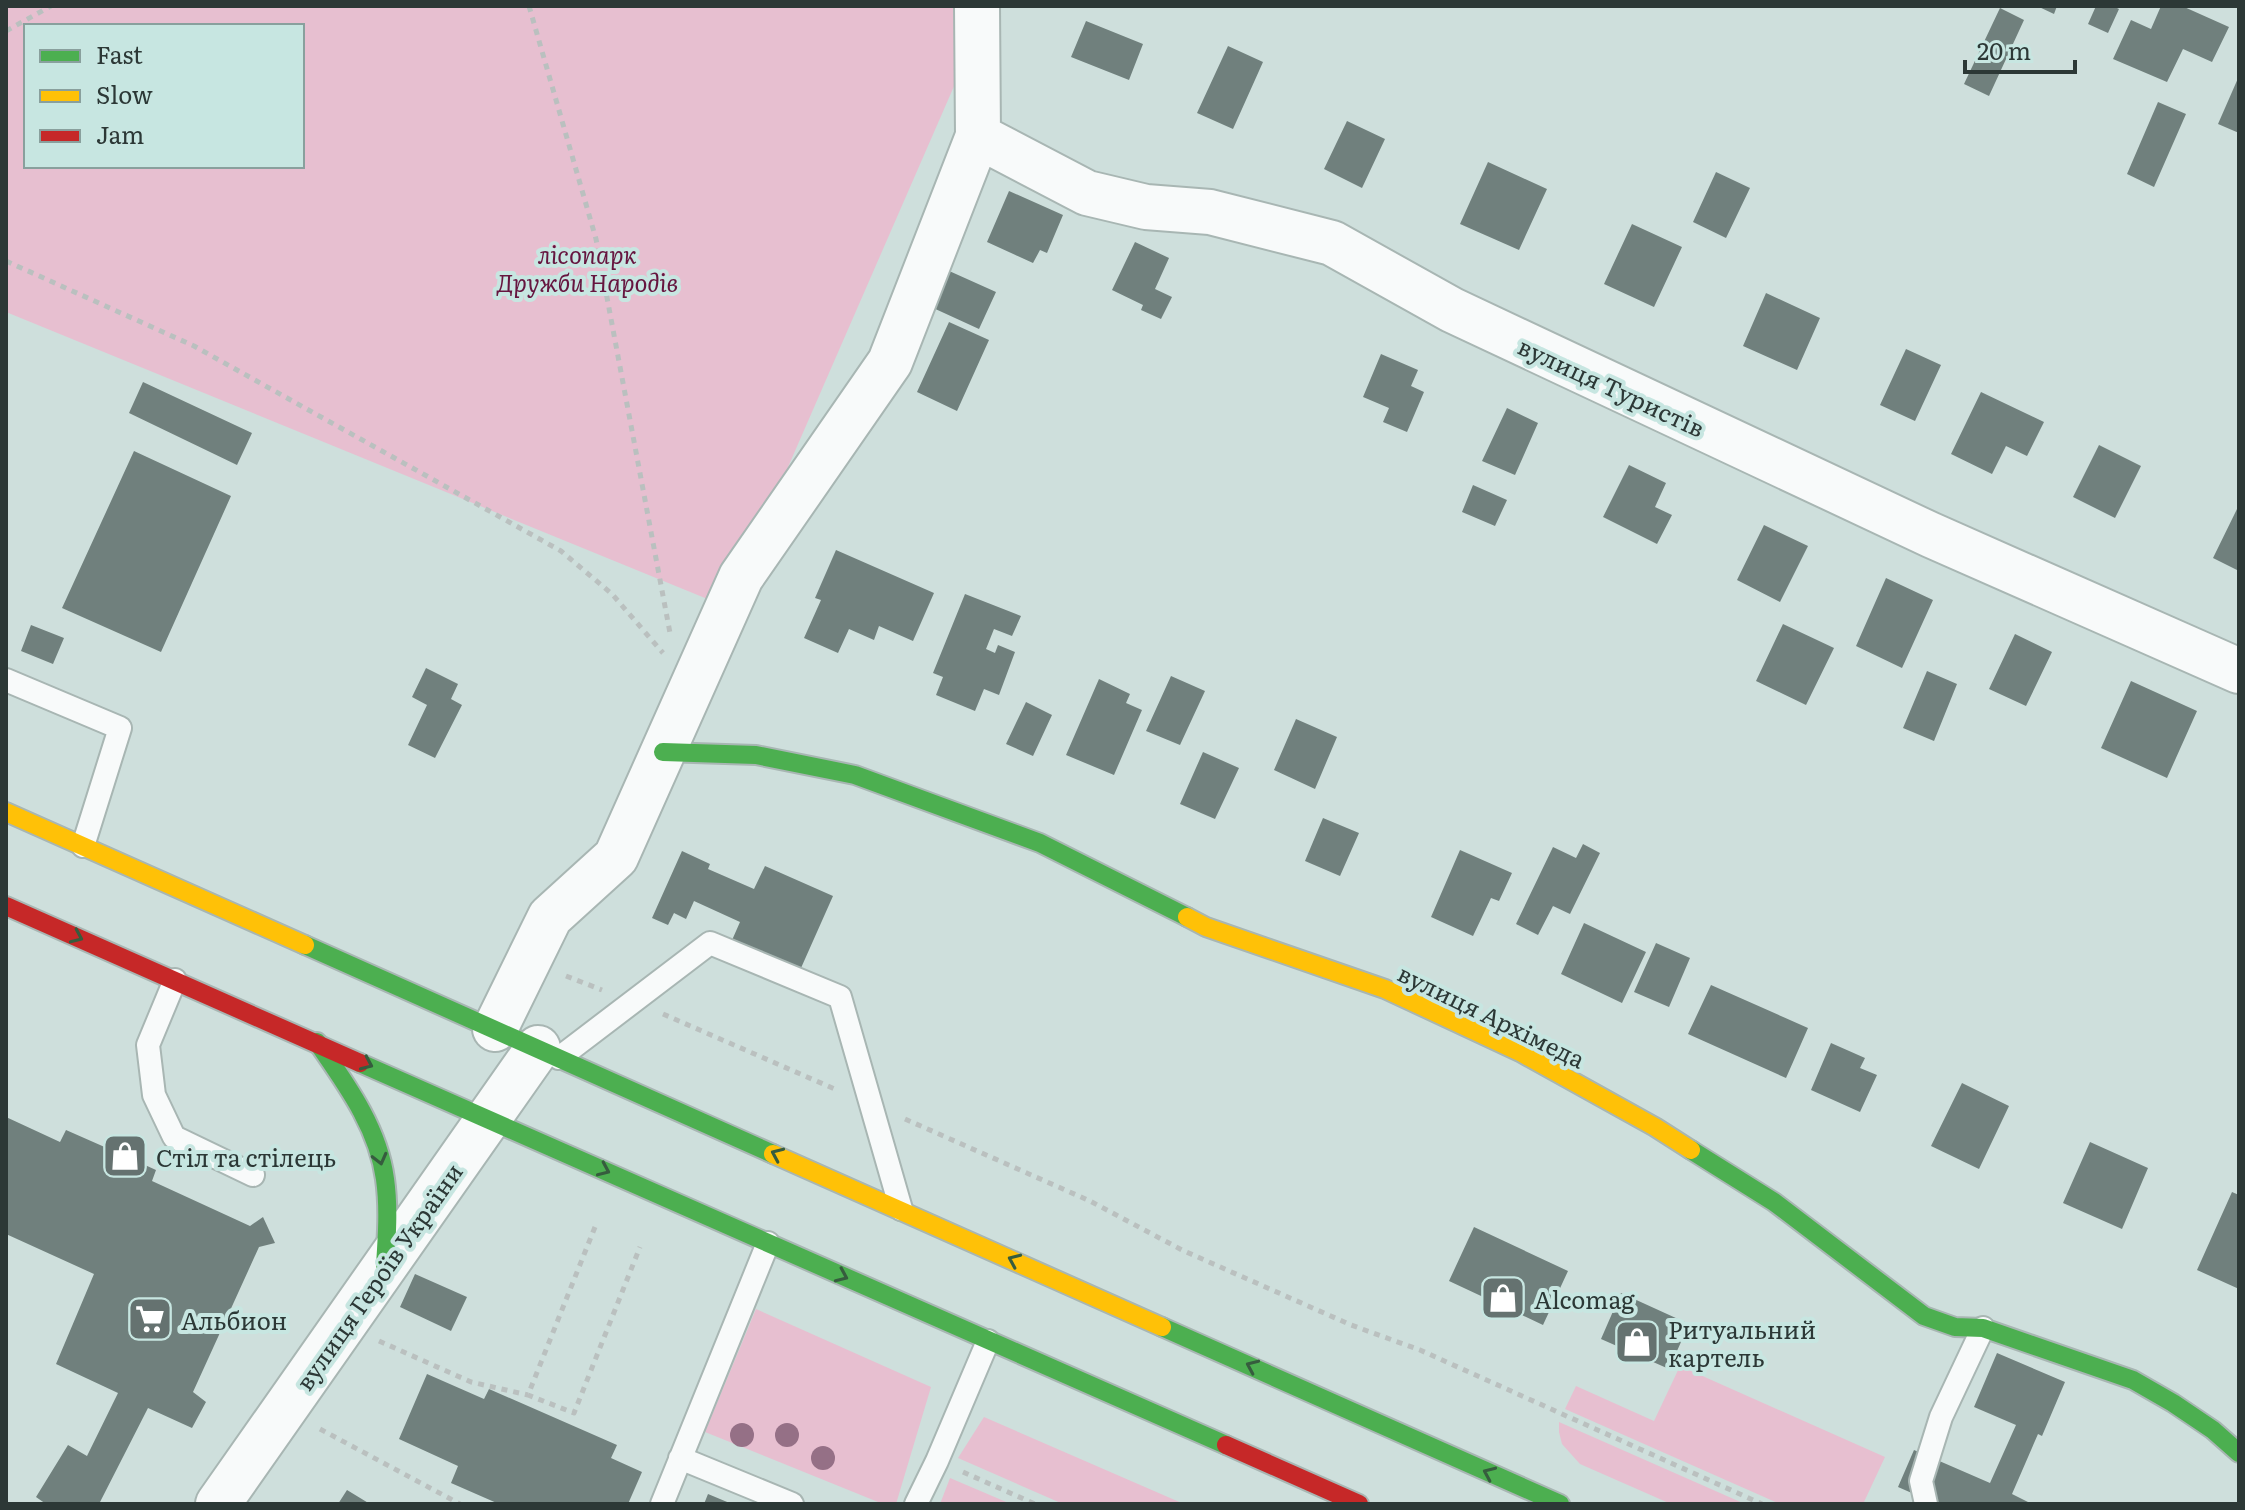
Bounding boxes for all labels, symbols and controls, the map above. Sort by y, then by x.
legend [24,24,304,168]
scale bar [1965,24,2075,74]
text: 20 m [1977,32,2031,67]
text: Fast [96,36,143,71]
text: Slow [96,76,153,111]
text: Jam [96,116,144,151]
park label: лісопарк Дружби Народів [496,236,678,299]
street label: вулиця Туристів [1513,327,1711,445]
one-way arrow [69,928,84,944]
street label: вулиця Архімеда [1392,954,1592,1076]
one-way arrow [359,1055,373,1071]
shop icon: Стіл та стілець [101,1132,149,1180]
place label: Стіл та стілець [156,1139,336,1174]
one-way arrow [771,1148,785,1164]
one-way arrow [370,1152,387,1166]
street label: вулиця Героїв України [286,1155,470,1397]
one-way arrow [596,1160,611,1176]
one-way arrow [1008,1254,1023,1270]
one-way arrow [834,1266,848,1282]
shop icon: Alcomag [1479,1274,1527,1322]
place label: Alcomag [1534,1281,1635,1316]
supermarket icon: Альбион [126,1295,174,1343]
place label: Альбион [181,1302,287,1337]
place label: Ритуальний картель [1668,1311,1816,1374]
shop icon: Ритуальний картель [1613,1318,1661,1366]
one-way arrow [1246,1360,1260,1376]
one-way arrow [1483,1466,1497,1482]

